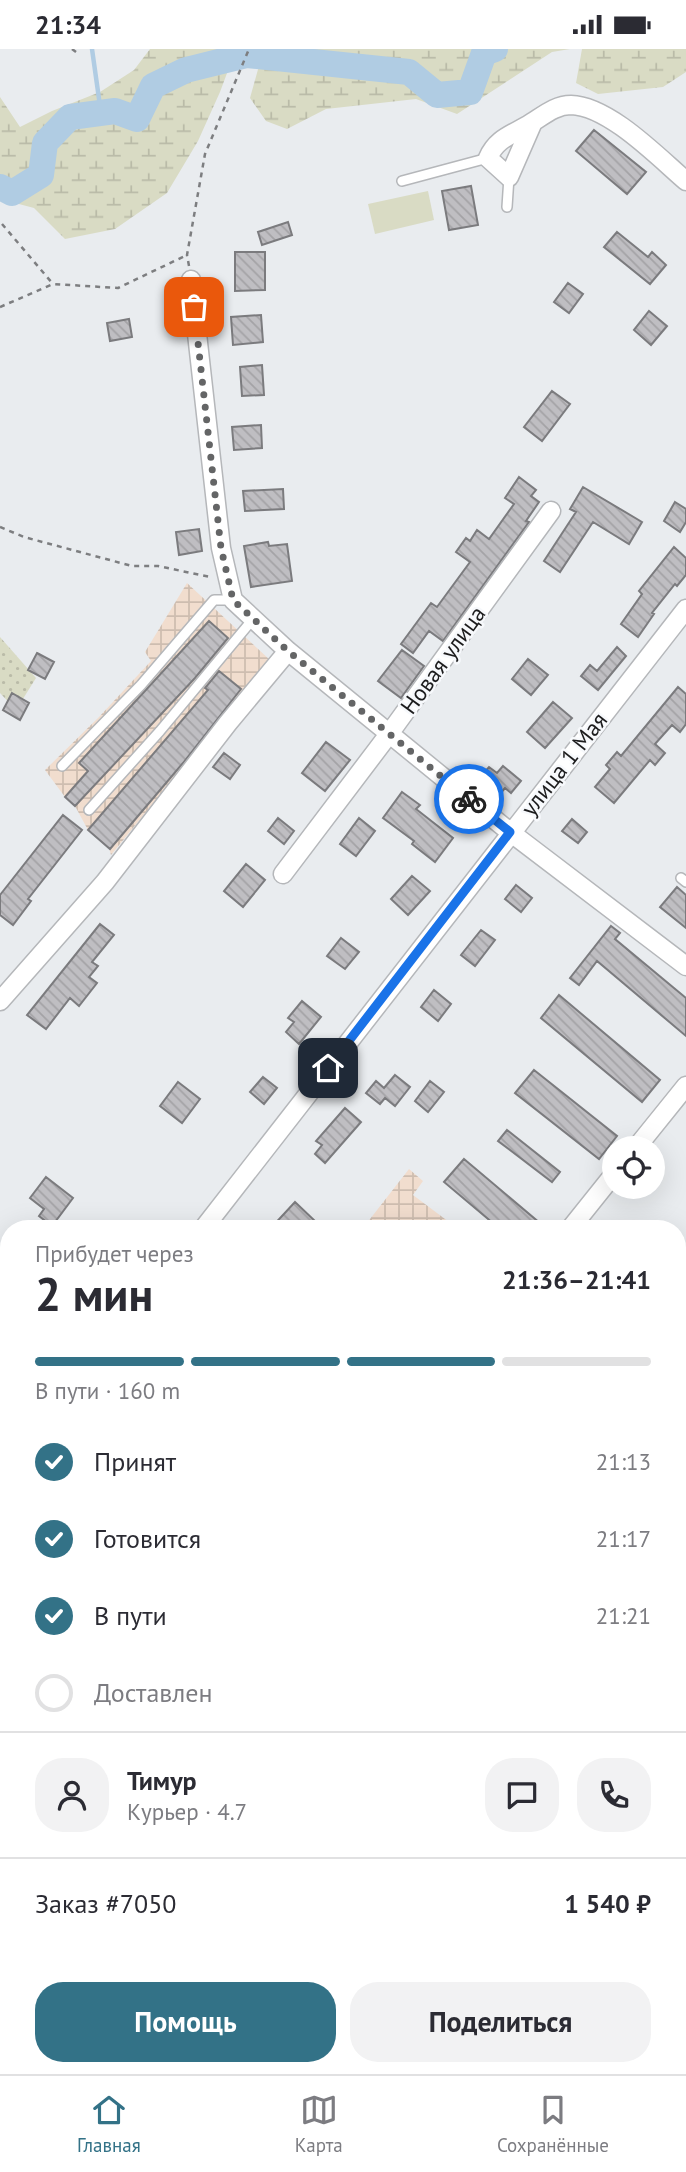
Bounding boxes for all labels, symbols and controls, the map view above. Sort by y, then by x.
text: 21:34 [35,8,101,41]
pin [164,277,224,337]
icon: bag [175,288,213,326]
street label: Новая улица [394,600,491,719]
street label: улица 1 Мая [514,706,613,821]
courier [434,764,504,834]
icon: bike [450,780,488,818]
pin [298,1038,358,1098]
icon: home [309,1049,347,1087]
map controls [602,1136,665,1199]
button: locate [602,1136,665,1199]
text: Прибудет через [35,1239,194,1268]
text: 21:36–21:41 [502,1263,651,1296]
text: 2 мин [35,1264,153,1324]
text: В пути · 160 m [35,1376,180,1405]
icon: check [35,1443,73,1481]
text: Принят [94,1445,176,1478]
text: 21:13 [596,1447,651,1476]
icon: check [35,1520,73,1558]
text: Готовится [94,1522,201,1555]
text: 21:17 [596,1524,651,1553]
icon: check [35,1597,73,1635]
text: В пути [94,1599,167,1632]
text: 21:21 [596,1601,651,1630]
text: Доставлен [94,1676,213,1709]
button: person [35,1758,109,1832]
button: chat [485,1758,559,1832]
button: phone [577,1758,651,1832]
text: Тимур [127,1764,197,1797]
text: Курьер · 4.7 [127,1797,247,1826]
text: Заказ #7050 [35,1887,177,1920]
text: 1 540 ₽ [564,1887,651,1920]
button: Помощь [35,1982,336,2062]
button: Поделиться [350,1982,651,2062]
tab: Главная [77,2091,141,2157]
tab: Карта [295,2091,343,2157]
tab: Сохранённые [497,2091,609,2157]

